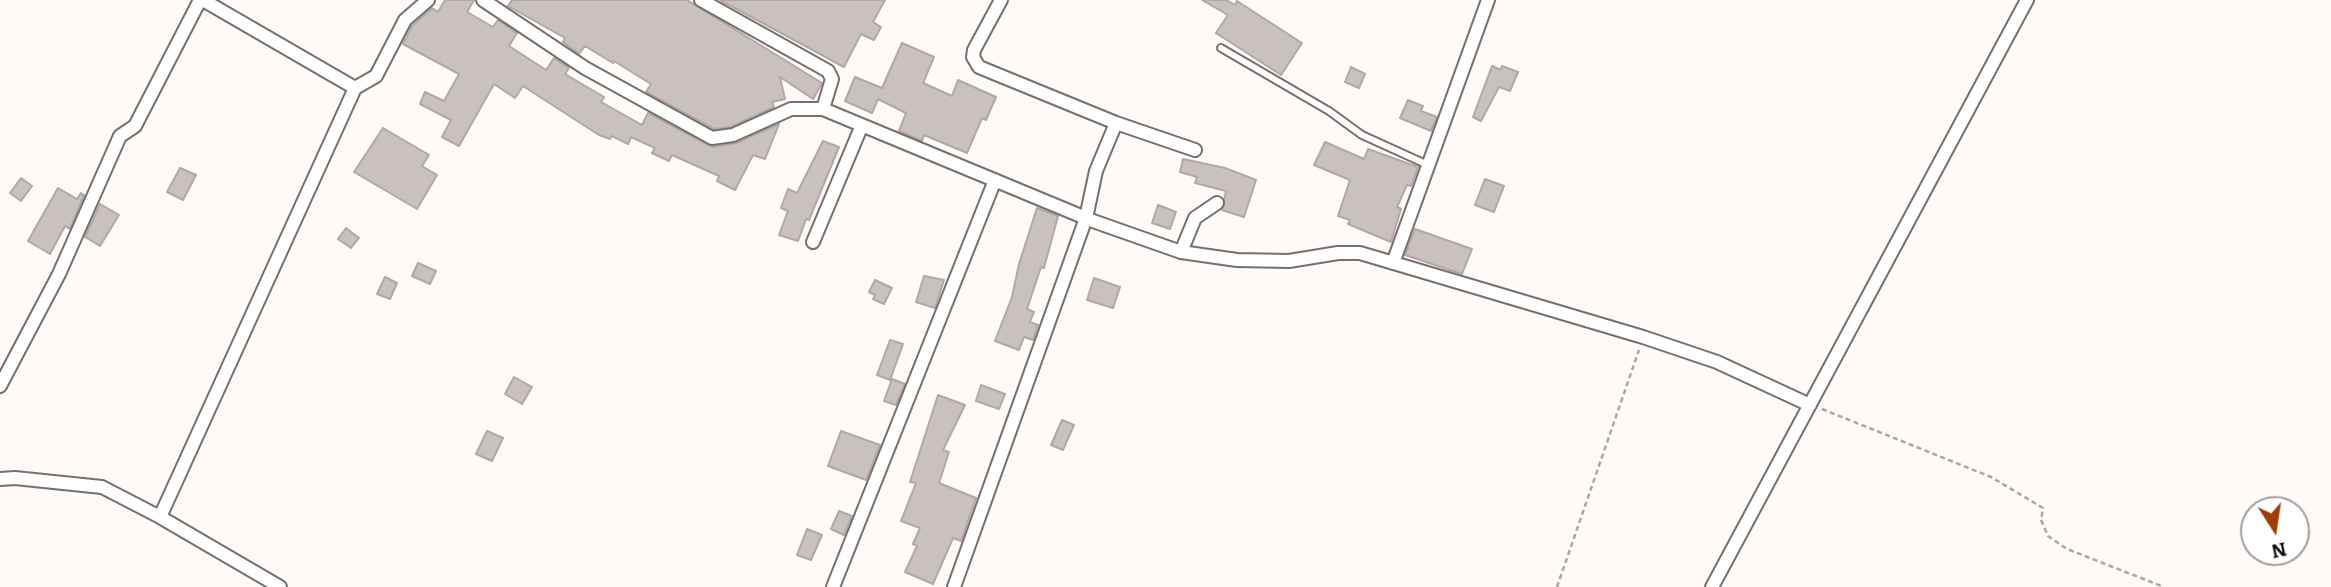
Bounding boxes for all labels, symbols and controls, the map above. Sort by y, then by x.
north arrow [2240,496,2310,566]
text: N [2269,537,2289,563]

